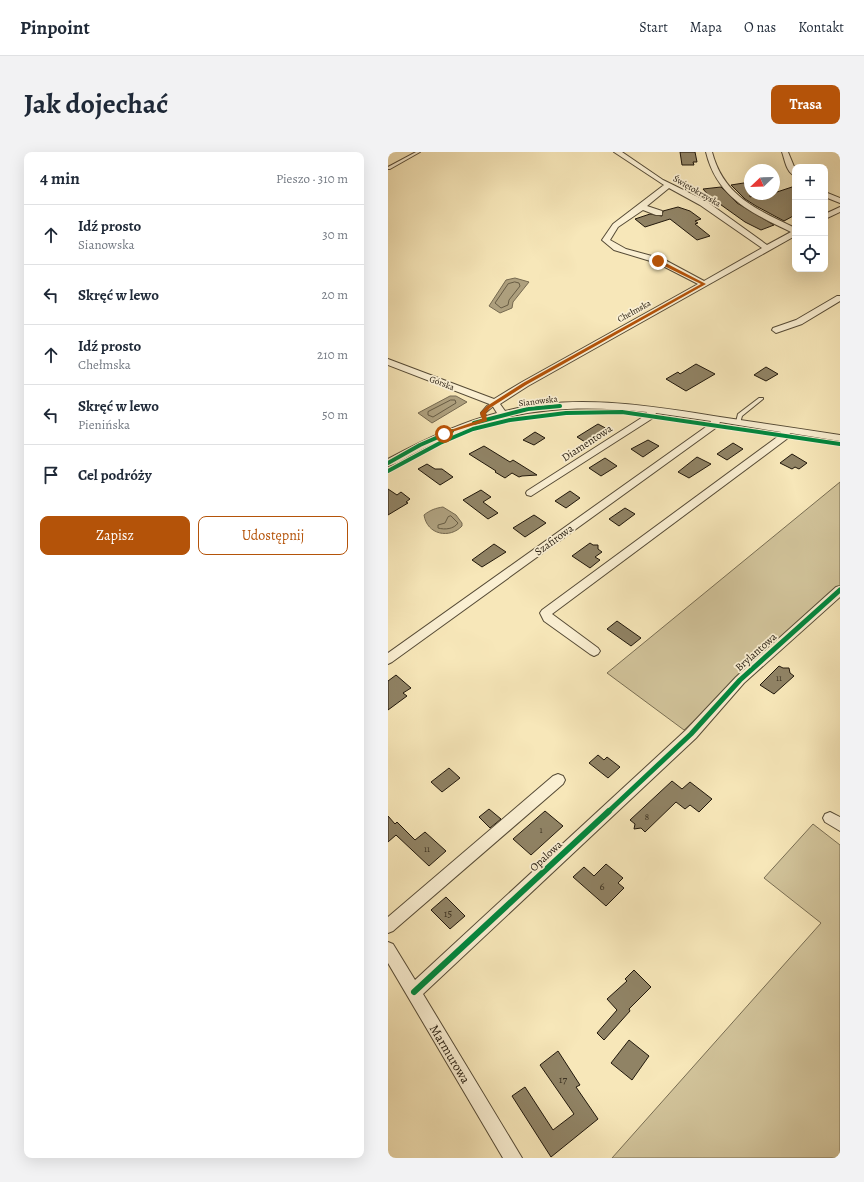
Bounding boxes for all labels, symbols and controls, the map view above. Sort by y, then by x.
text: Pinpoint [20,15,90,41]
text: Start [639,18,668,37]
text: Mapa [690,18,722,37]
text: O nas [744,18,776,37]
text: Kontakt [798,18,844,37]
text: Jak dojechać [24,85,168,123]
button: Trasa [771,85,840,124]
north arrow [744,164,780,200]
map controls [792,164,828,272]
button: + [792,164,828,200]
text: 4 min [40,167,80,190]
text: Pieszo · 310 m [276,170,348,187]
street label: Świętokrzyska [671,173,724,210]
button: − [792,200,828,236]
text: Idź prosto [78,216,141,236]
icon: ahead [40,224,62,246]
text: 30 m [322,226,348,243]
text: Sianowska [78,236,135,253]
button: locate [792,236,828,272]
route end [649,252,667,270]
icon: left [40,284,62,306]
text: Skręć w lewo [78,285,159,305]
text: 20 m [322,286,348,303]
street label: Chełmska [615,297,654,325]
text: Idź prosto [78,336,141,356]
icon: ahead [40,344,62,366]
text: 210 m [317,346,348,363]
text: Chełmska [78,356,131,373]
street label: Górska [428,373,457,394]
street label: Sianowska [518,393,559,409]
text: Skręć w lewo [78,396,159,416]
icon: left [40,404,62,426]
text: 50 m [322,406,348,423]
text: Pienińska [78,416,130,433]
street label: Diamentowa [559,421,616,465]
route start [435,425,453,443]
icon: arrive [40,464,62,486]
text: Cel podróży [78,465,152,485]
button: Zapisz [40,516,190,555]
button: Udostępnij [198,516,348,555]
street label: Szafirowa [532,520,577,559]
street label: Brylantowa [732,629,781,675]
house number: 11 [776,672,782,684]
house number: 8 [645,811,649,823]
house number: 1 [539,824,543,836]
street label: Opalowa [527,837,566,875]
house number: 11 [424,843,430,855]
house number: 6 [599,879,605,894]
house number: 15 [444,906,453,921]
street label: Marmurowa [426,1021,474,1087]
house number: 17 [559,1072,568,1087]

